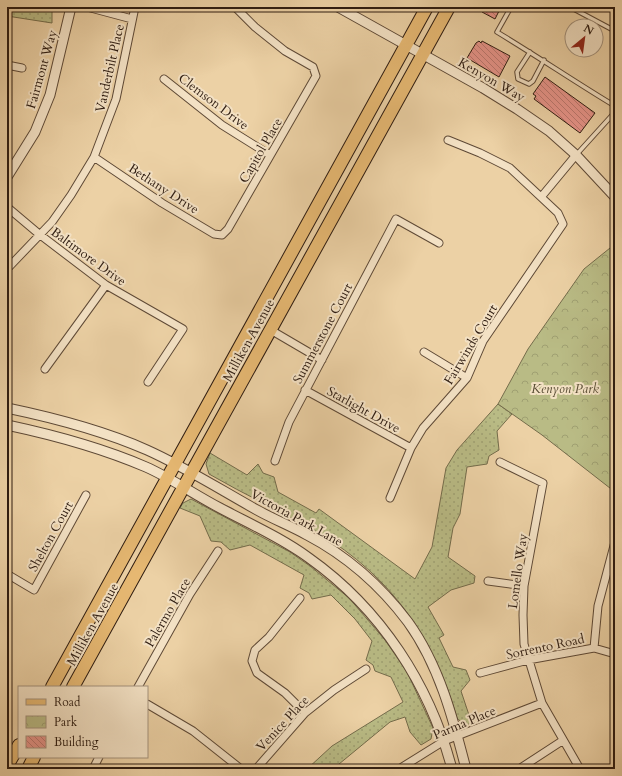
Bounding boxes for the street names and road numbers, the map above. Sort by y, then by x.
street label: Vanderbilt Place [91,22,129,114]
street label: Fairmont Way [22,28,62,111]
street label: Kenyon Way [455,53,528,106]
street label: Clemson Drive [175,69,252,134]
street label: Capitol Place [235,115,287,186]
street label: Bethany Drive [125,159,202,218]
street label: Baltimore Drive [47,223,130,290]
street label: Summerstone Court [289,280,357,387]
street label: Milliken Avenue [219,296,279,385]
street label: Fairwinds Court [440,301,502,388]
street label: Starlight Drive [324,382,404,438]
street label: Victoria Park Lane [247,485,346,551]
street label: Shelton Court [24,498,78,575]
street label: Lomello Way [504,532,532,610]
street label: Palermo Place [141,574,195,650]
street label: Milliken Avenue [63,580,123,669]
street label: Sorrento Road [504,630,586,664]
street label: Venice Place [252,692,313,756]
street label: Parma Place [430,702,499,744]

